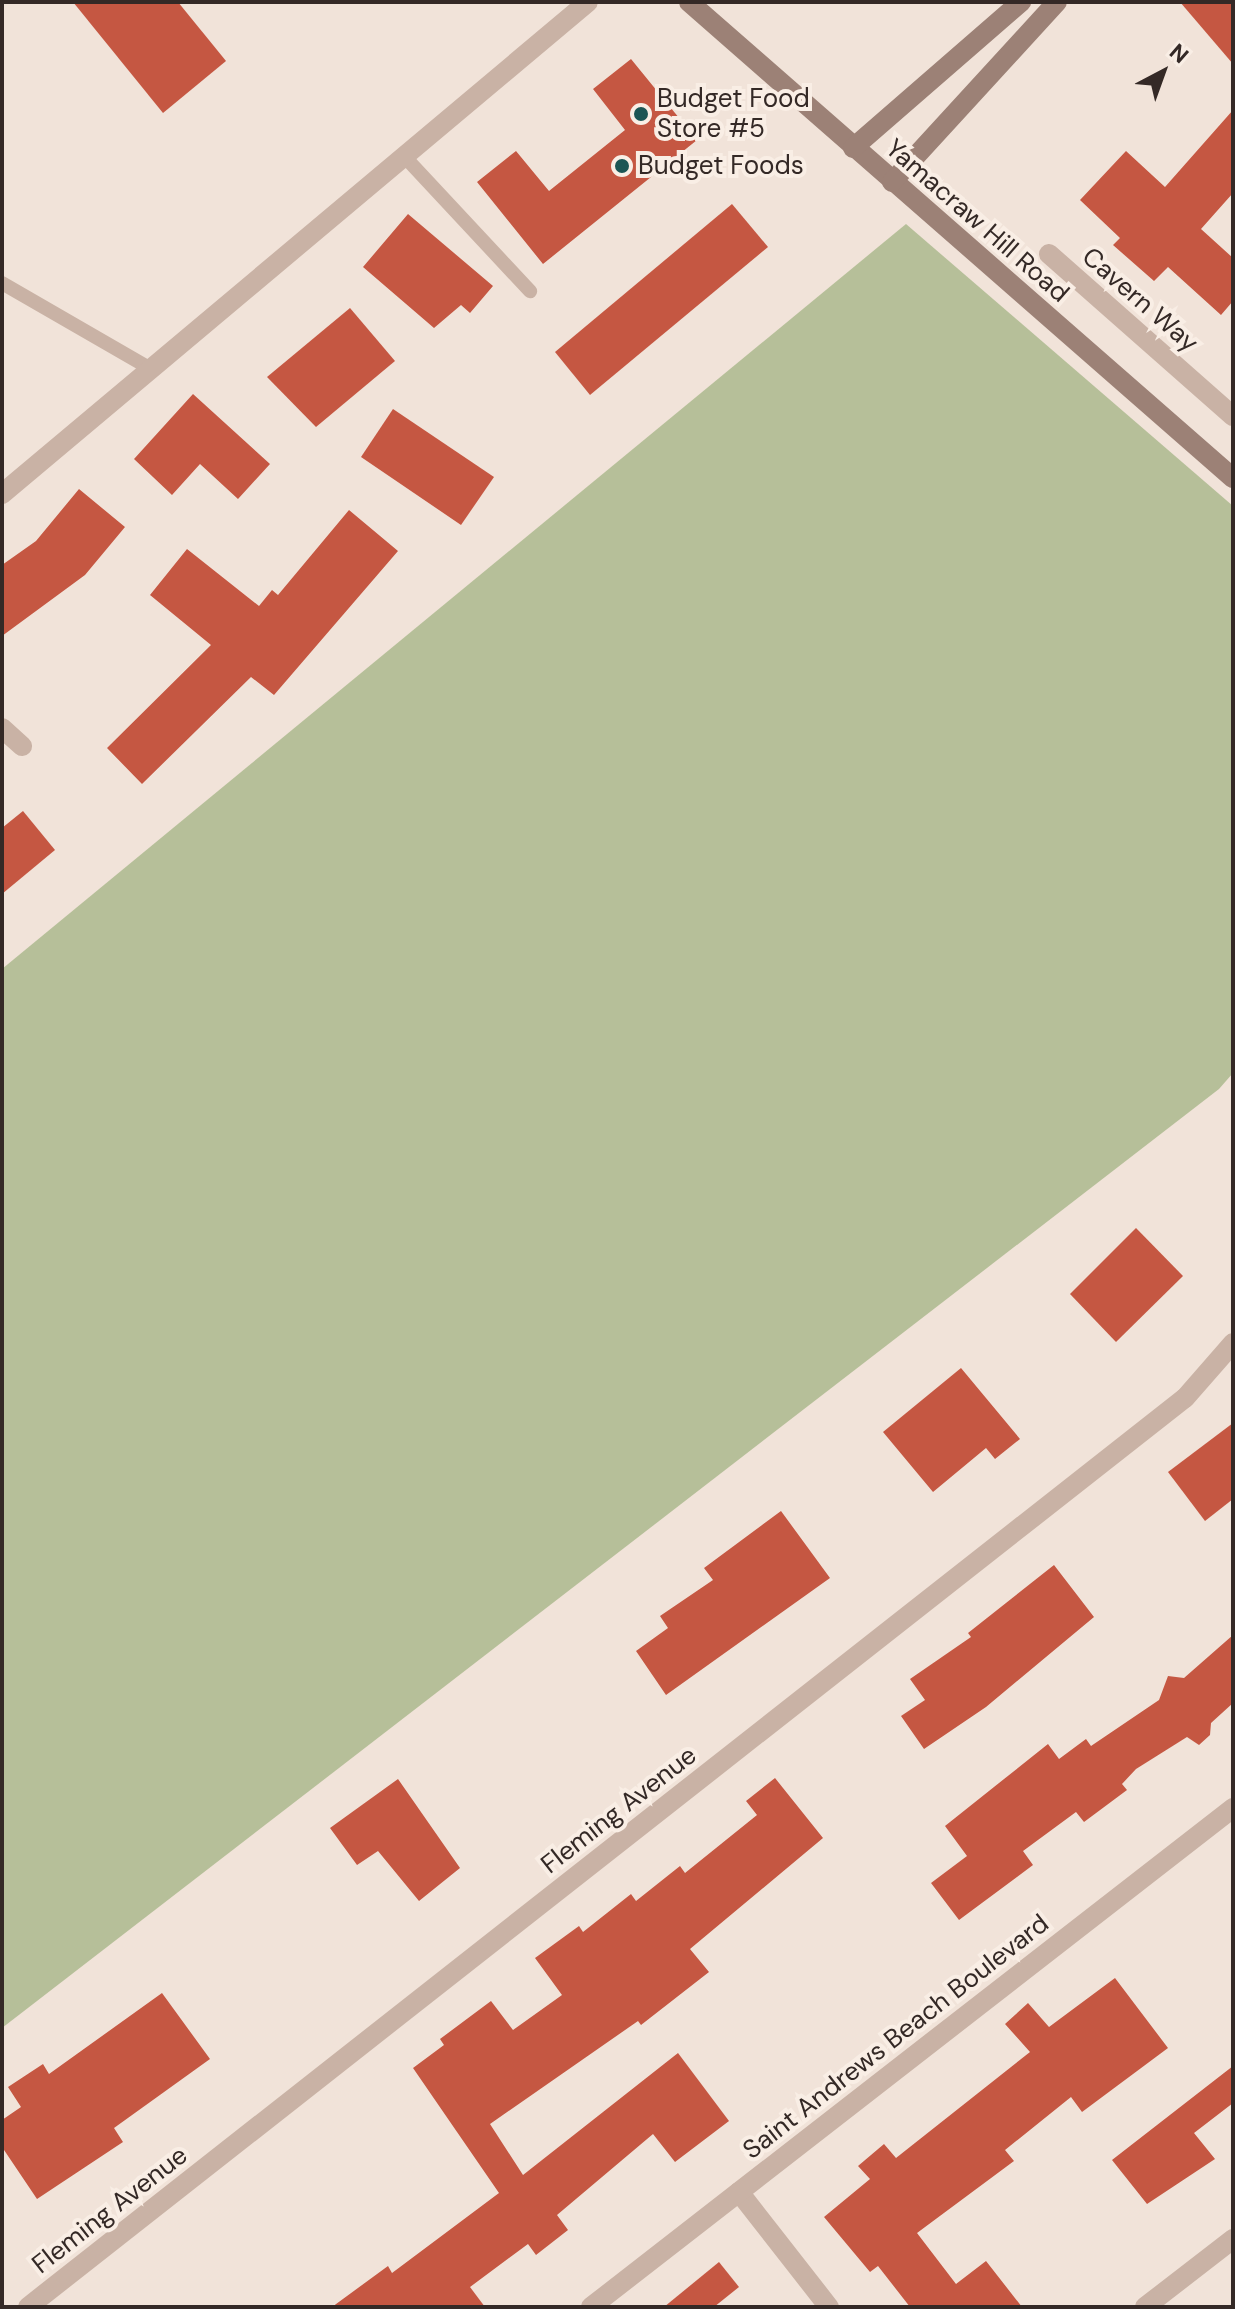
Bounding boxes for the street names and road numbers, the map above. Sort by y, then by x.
street label: Yamacraw Hill Road [879,133,1075,309]
street label: Cavern Way [1076,241,1204,359]
street label: Fleming Avenue [535,1740,703,1880]
street label: Saint Andrews Beach Boulevard [737,1908,1055,2166]
street label: Fleming Avenue [26,2140,194,2280]

